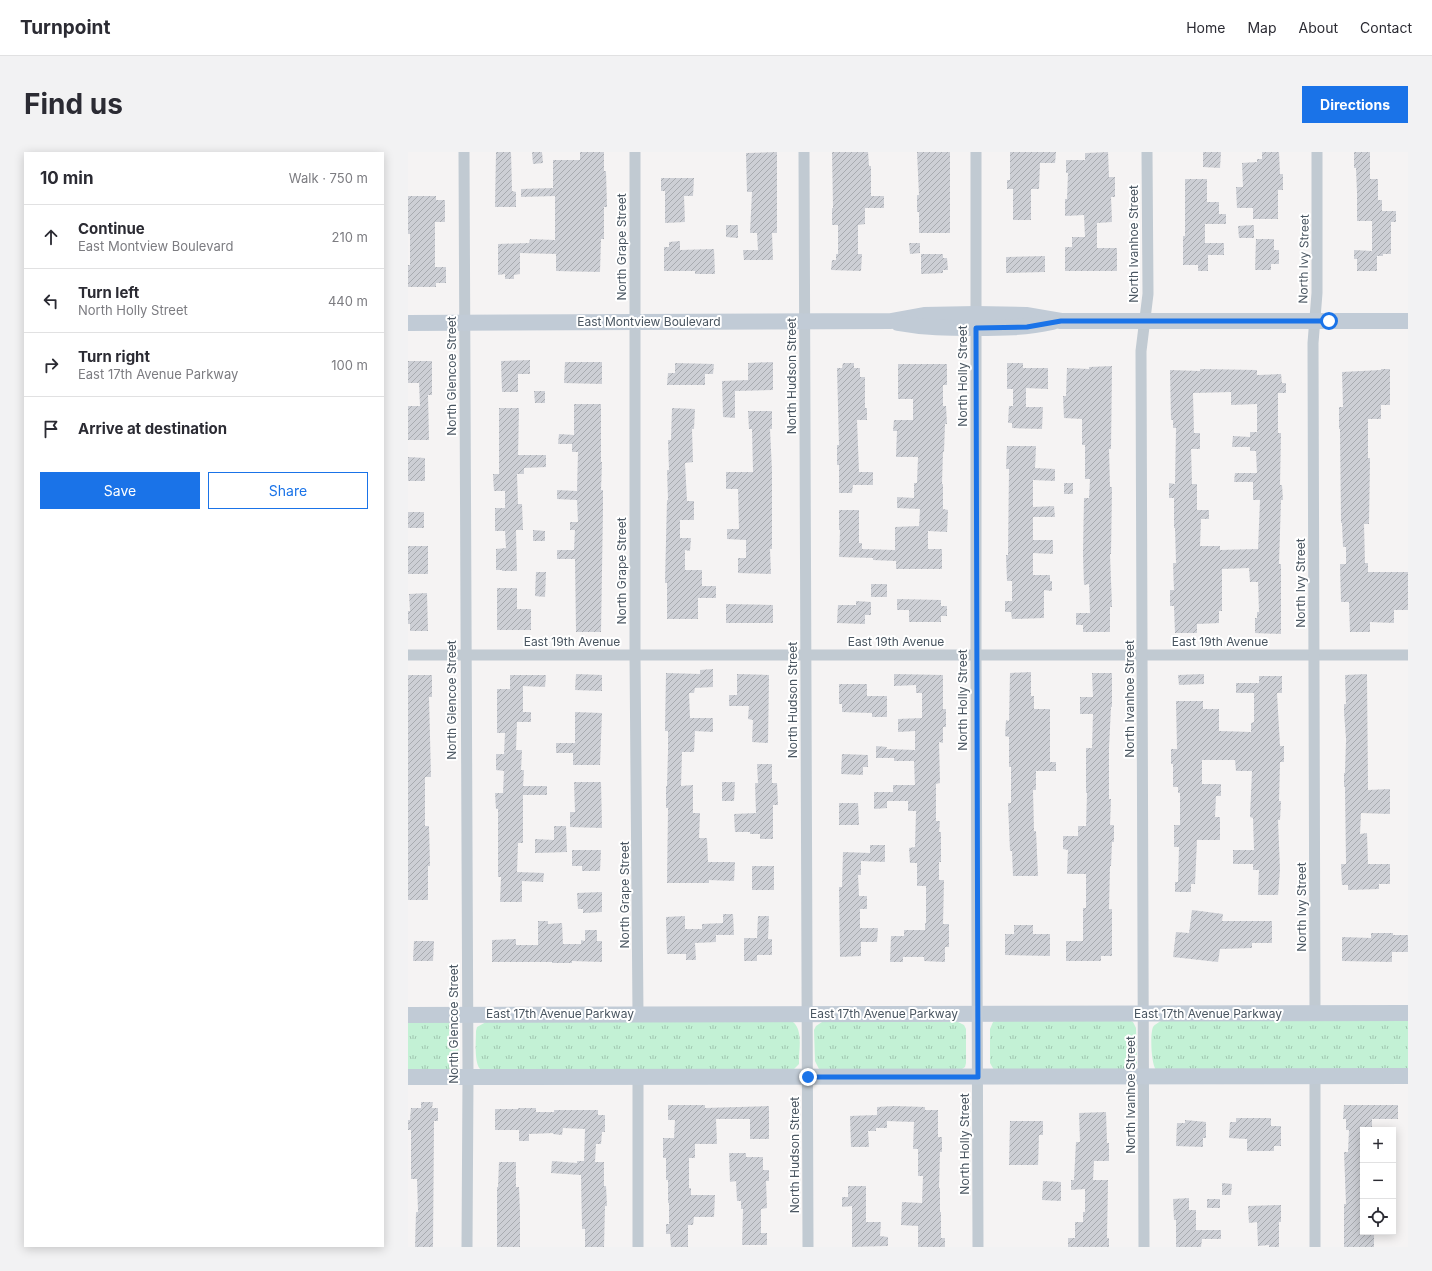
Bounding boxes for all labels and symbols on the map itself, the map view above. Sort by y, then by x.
street label: North Ivanhoe Street [1126,185,1141,303]
street label: North Grape Street [614,193,629,301]
street label: North Ivy Street [1295,214,1312,304]
route start [1320,312,1338,330]
street label: East Montview Boulevard [577,314,721,329]
street label: North Glencoe Street [444,316,459,436]
street label: North Hudson Street [784,318,799,434]
street label: North Holly Street [955,325,970,427]
street label: North Grape Street [614,517,629,625]
street label: North Ivy Street [1293,538,1308,628]
street label: East 19th Avenue [524,634,620,649]
street label: East 19th Avenue [848,634,944,649]
street label: East 19th Avenue [1172,634,1268,649]
street label: North Glencoe Street [444,640,459,760]
street label: North Ivanhoe Street [1122,640,1137,758]
street label: North Hudson Street [785,642,800,758]
street label: North Holly Street [955,649,970,751]
street label: North Grape Street [617,841,632,949]
street label: North Ivy Street [1294,862,1309,952]
street label: North Glencoe Street [446,964,461,1084]
street label: East 17th Avenue Parkway [486,1006,634,1021]
street label: East 17th Avenue Parkway [810,1006,958,1021]
street label: East 17th Avenue Parkway [1134,1006,1282,1021]
street label: North Ivanhoe Street [1123,1036,1138,1154]
route end [799,1068,817,1086]
street label: North Holly Street [957,1093,972,1195]
street label: North Hudson Street [787,1097,802,1213]

